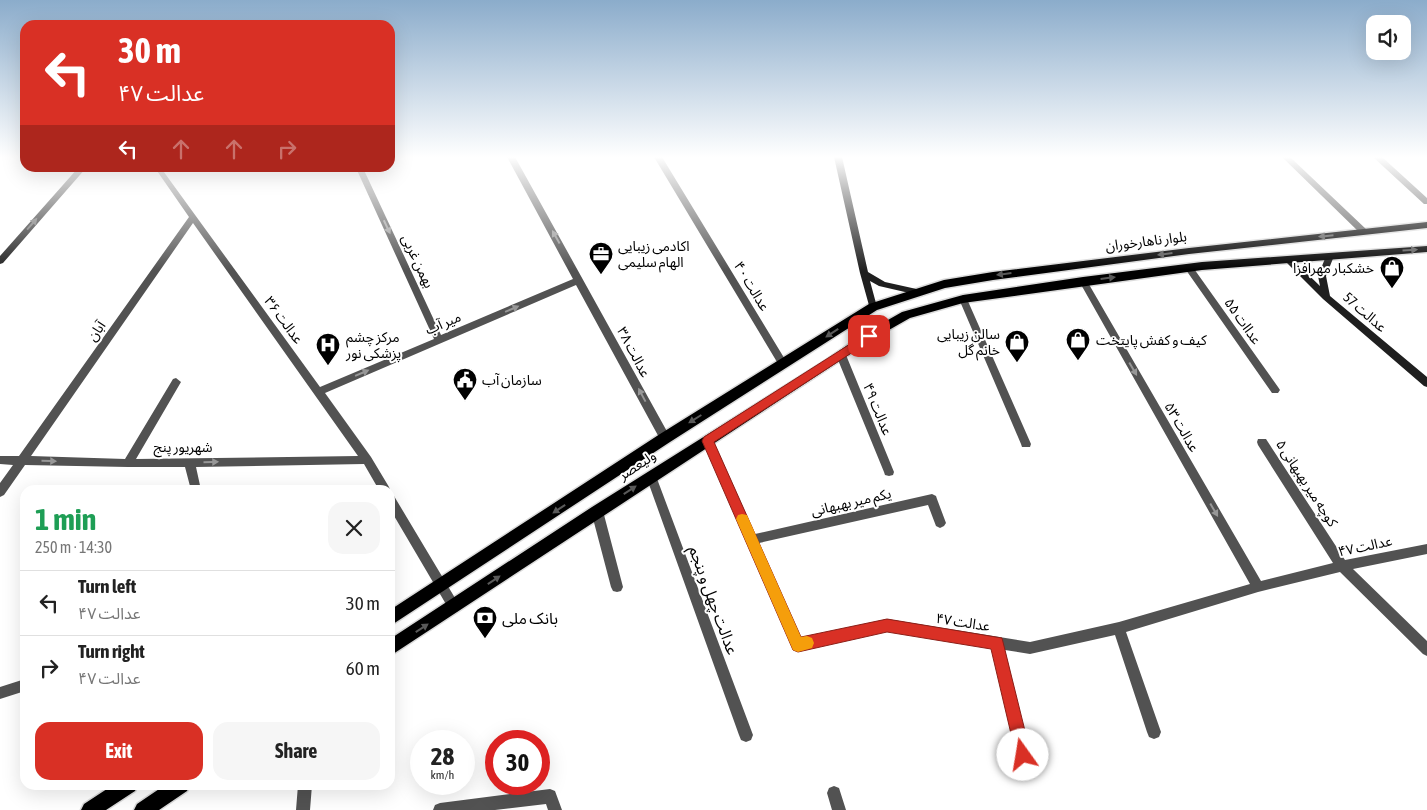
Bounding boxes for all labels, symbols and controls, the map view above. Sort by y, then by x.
map controls [1366,15,1411,60]
button: sound [1366,15,1411,60]
text: 30 m [118,30,181,70]
icon: left [35,40,100,105]
text: عدالت ۴۷ [118,80,204,106]
icon: left [114,135,142,163]
icon: ahead [167,135,195,163]
icon: ahead [220,135,248,163]
icon: right [273,135,301,163]
one-way arrow [26,219,38,231]
one-way arrow [382,220,391,235]
street label: بلوار ناهارخوران [1104,228,1188,255]
one-way arrow [551,230,560,244]
street label: بهمن غربی [398,232,437,291]
one-way arrow [1318,232,1334,240]
place label: اکادمی زیبایی الهام سلیمی [618,238,690,273]
office icon: اکادمی زیبایی الهام سلیمی [588,241,614,275]
one-way arrow [1402,246,1418,254]
one-way arrow [1157,250,1173,258]
shop icon: خشكبار مهرافزا [1379,255,1405,289]
street label: عدالت ۴۰ [731,258,773,314]
place label: خشكبار مهرافزا [1293,260,1374,277]
one-way arrow [995,271,1011,279]
one-way arrow [1101,274,1117,282]
street label: عدالت 57 [1340,289,1390,335]
street label: عدالت ۳۶ [261,293,307,347]
street label: عداات ۵۵ [1221,295,1265,347]
one-way arrow [505,304,519,312]
street label: میر آب [423,308,464,339]
pin [848,315,890,357]
street label: آبان [84,317,110,345]
icon: arrive [855,322,883,350]
street label: عدالت ۳۸ [614,324,654,380]
place label: سالن زیبایی خانم گل [937,326,1000,361]
shop icon: کیف و کفش پایتخت [1065,327,1091,361]
one-way arrow [826,328,839,338]
place label: مرکز چشم پزشکی نور [345,329,401,363]
shop icon: سالن زیبایی خانم گل [1004,329,1030,363]
hospital icon: مرکز چشم پزشکی نور [315,332,341,366]
place label: کیف و کفش پایتخت [1096,332,1207,350]
one-way arrow [1129,362,1137,376]
public building icon: سازمان آب [452,367,478,401]
one-way arrow [355,368,369,376]
place label: سازمان آب [482,372,542,389]
street label: عدالت ۴۹ [860,381,896,437]
one-way arrow [638,388,646,402]
street label: عدالت ۵۳ [1161,399,1203,455]
one-way arrow [688,415,701,424]
street label: کوچه میر بهبهانی ۵ [1271,437,1341,531]
street label: شهریور پنج [153,439,213,458]
street label: ولیعصر [615,447,659,484]
one-way arrow [41,457,57,465]
one-way arrow [203,458,219,466]
one-way arrow [623,485,637,495]
street label: یکم میر بهبهانی [809,485,893,522]
text: 1 min [35,502,96,536]
button: close [328,502,380,554]
one-way arrow [1210,503,1218,517]
one-way arrow [552,504,565,514]
street label: عدالت ۴۷ [1337,532,1393,560]
text: 250 m · 14:30 [35,538,112,556]
street label: عدالت چهل و پنجم [682,543,742,658]
text: Turn left [78,575,136,597]
one-way arrow [488,575,501,584]
icon: left [35,589,63,617]
text: 30 m [346,592,380,614]
text: عدالت ۴۷ [78,604,141,622]
bank icon: بانک ملی [472,605,498,639]
place label: بانک ملی [502,609,558,628]
street label: عدالت ۴۷ [935,610,991,634]
one-way arrow [415,623,429,632]
text: Turn right [78,640,145,662]
icon: right [35,654,63,682]
text: 60 m [346,657,380,679]
text: عدالت ۴۷ [78,669,141,687]
button: Exit [35,722,203,780]
button: Share [213,722,380,780]
position arrow [996,728,1048,780]
speed limit sign: 30 [485,730,550,795]
text: 28 [431,742,454,770]
text: km/h [431,768,454,782]

